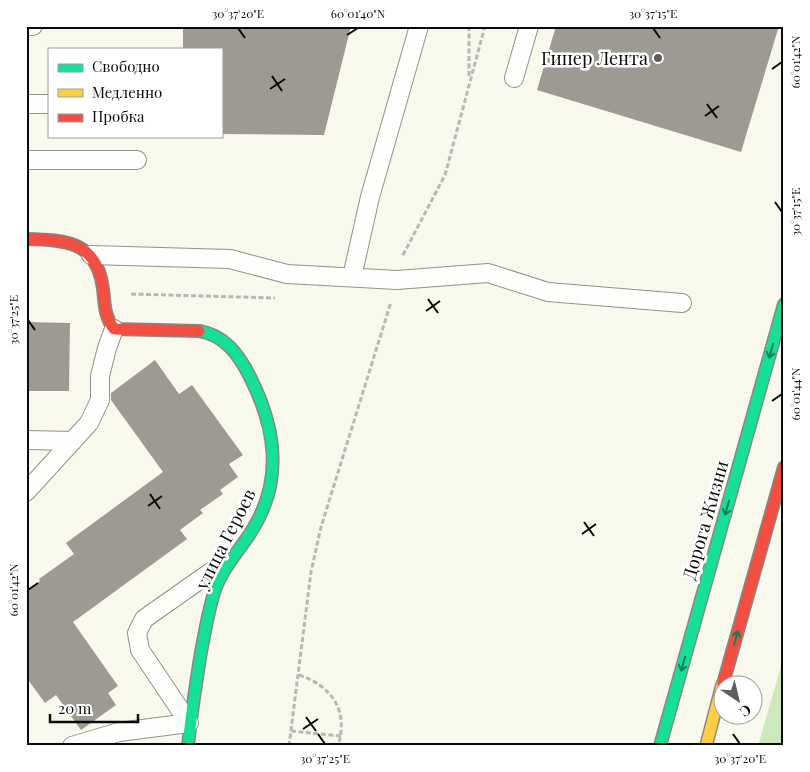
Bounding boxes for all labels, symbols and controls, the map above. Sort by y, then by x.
text: 30°37'20"E [212,5,264,21]
text: 60°01'40"N [331,5,386,21]
text: 30°37'15"E [629,5,677,21]
text: 60°01'42"N [787,35,803,89]
place label: Гипер Лента [541,46,648,70]
legend [48,48,222,138]
marker: Гипер Лента [652,52,664,64]
text: Свободно [92,56,160,76]
text: Медленно [92,82,162,102]
text: Пробка [92,106,145,126]
text: 30°37'15"E [787,188,803,236]
text: 30°37'25"E [5,295,21,345]
one-way arrow [765,343,775,359]
text: 60°01'44"N [787,367,803,421]
street label: Дорога Жизни [677,458,733,582]
street label: улица Героев [189,484,261,594]
one-way arrow [721,499,731,515]
text: 60°01'42"N [5,563,21,617]
one-way arrow [731,630,741,646]
one-way arrow [678,656,687,672]
north arrow [712,674,762,724]
scale bar [50,692,138,724]
text: 20 m [58,698,92,718]
text: С [736,700,755,722]
text: 30°37'25"E [300,750,350,766]
text: 30°37'20"E [714,750,766,766]

